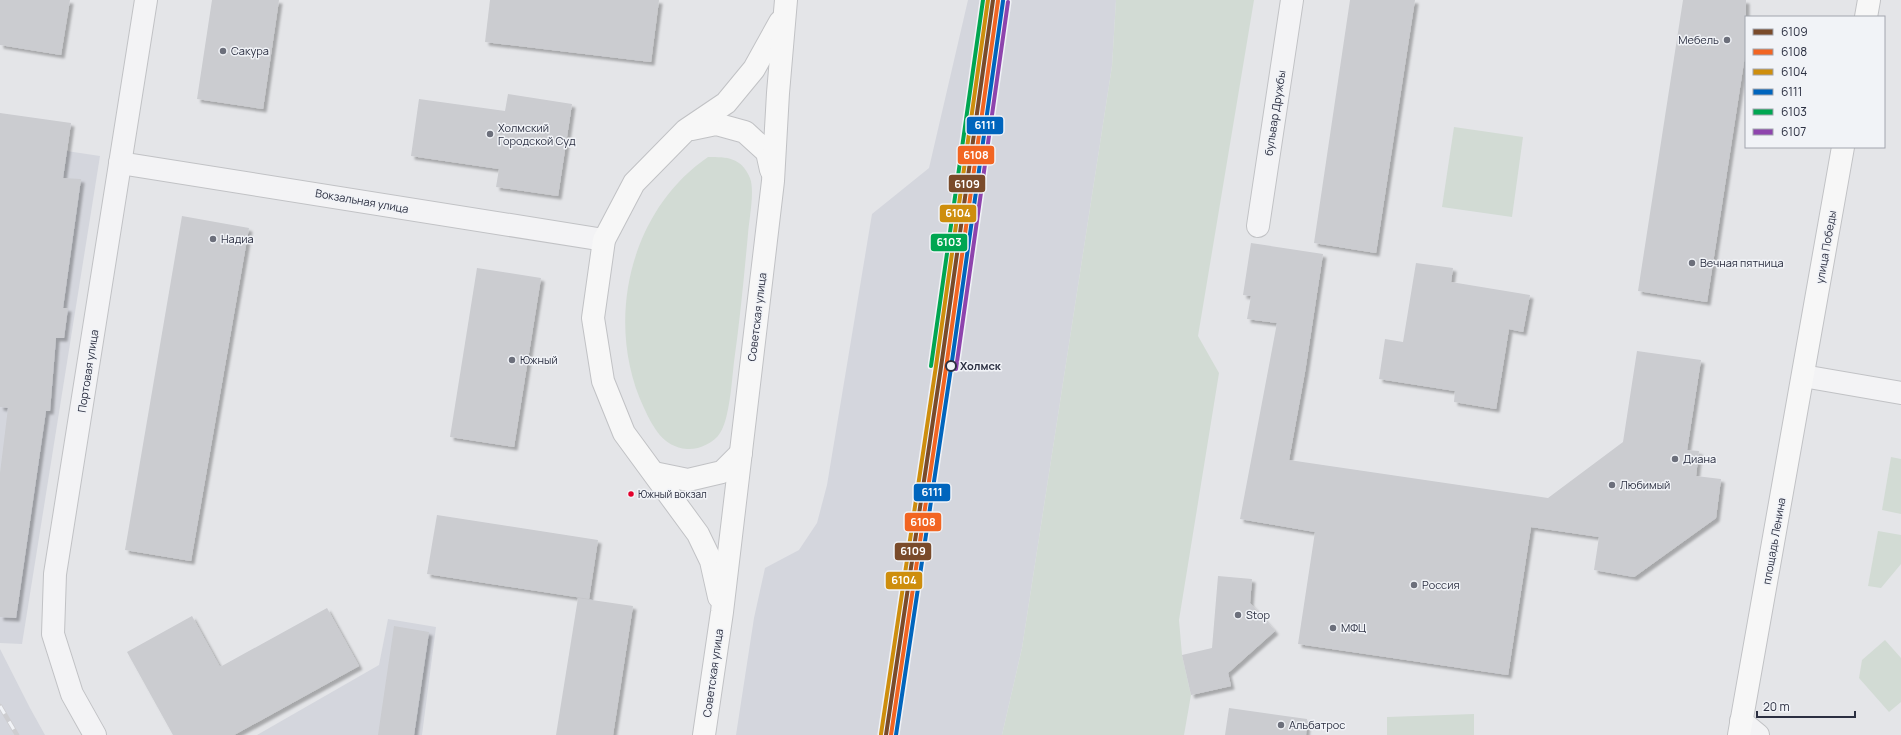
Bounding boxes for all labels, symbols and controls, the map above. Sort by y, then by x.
legend [1745,16,1885,148]
text: 6109 [1781,23,1808,40]
place label: Мебель [1678,32,1719,47]
marker: Мебель [1722,35,1732,45]
place label: Сакура [231,43,269,58]
text: 6108 [1781,43,1807,60]
marker: Сакура [218,46,228,56]
text: 6104 [1781,63,1807,80]
street label: бульвар Дружбы [1260,69,1289,157]
text: 6111 [1781,83,1802,100]
text: 6103 [1781,103,1807,120]
line badge: 6111 [966,116,1004,135]
text: 6111 [974,117,996,132]
place label: Холмский Городской Суд [498,120,576,148]
text: 6107 [1781,123,1806,140]
marker: Холмский Городской Суд [485,129,495,139]
line badge: 6108 [957,145,995,165]
text: 6108 [963,147,989,162]
line badge: 6109 [948,174,986,193]
text: 6109 [954,176,980,191]
street label: Вокзальная улица [314,185,410,216]
line badge: 6104 [939,204,977,223]
text: 6104 [945,205,971,220]
street label: улица Победы [1812,209,1839,285]
place label: Надиа [221,231,254,246]
line badge: 6103 [930,233,968,252]
marker: Надиа [208,234,218,244]
text: 6103 [936,234,962,249]
place label: Вечная пятница [1700,255,1784,270]
marker: Вечная пятница [1687,258,1697,268]
street label: Советская улица [744,272,769,362]
street label: Портовая улица [74,328,101,414]
place label: Южный [520,352,558,367]
marker: Южный [507,355,517,365]
place label: Холмск [960,358,1002,373]
marker: Холмск [945,360,957,372]
place label: Диана [1683,451,1716,466]
marker: Диана [1670,454,1680,464]
place label: Любимый [1620,477,1670,492]
marker: Любимый [1607,480,1617,490]
line badge: 6111 [913,483,951,502]
text: 6111 [921,484,943,499]
place label: Южный вокзал [638,487,707,501]
marker: Южный вокзал [626,489,636,499]
street label: площадь Ленина [1758,496,1789,585]
line badge: 6108 [904,512,942,532]
text: 6108 [910,514,936,529]
line badge: 6109 [894,542,932,561]
text: 6109 [900,543,926,558]
line badge: 6104 [885,571,923,590]
text: 6104 [891,572,917,587]
place label: Россия [1422,577,1460,592]
marker: Россия [1409,580,1419,590]
place label: Stop [1246,607,1270,622]
marker: Stop [1233,610,1243,620]
place label: МФЦ [1341,620,1366,635]
marker: МФЦ [1328,623,1338,633]
street label: Советская улица [699,628,726,718]
scale bar [1757,693,1855,719]
text: 20 m [1763,698,1790,715]
place label: Альбатрос [1289,717,1345,732]
marker: Альбатрос [1276,720,1286,730]

